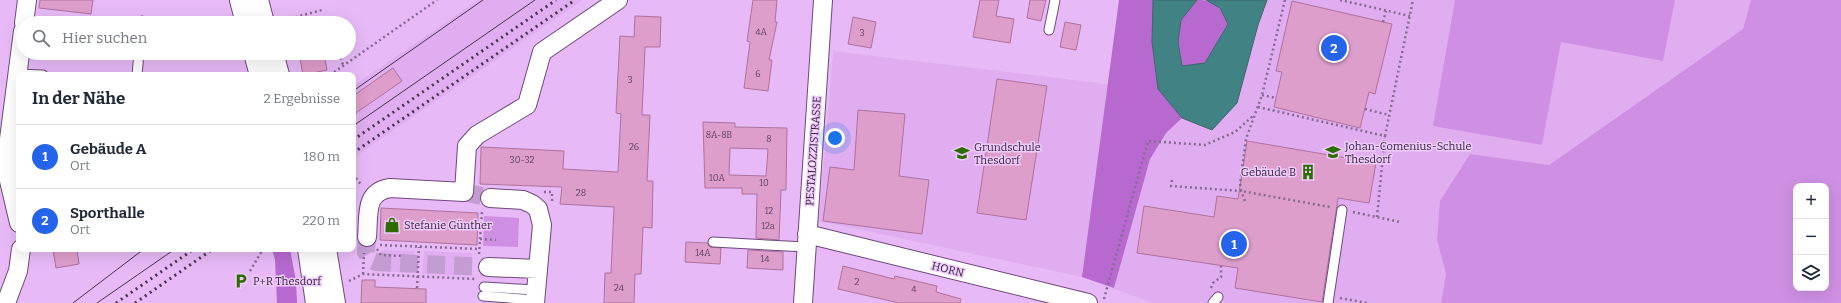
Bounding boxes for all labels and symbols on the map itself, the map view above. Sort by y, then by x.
house number: 4A [755,27,767,37]
house number: 3 [859,28,865,38]
pin: 2 [1321,33,1347,63]
house number: 6 [755,69,761,79]
house number: 3 [627,75,633,85]
street label: PESTALOZZISTRASSE [803,96,824,206]
your location [825,128,845,148]
house number: 8A-8B [706,130,732,140]
house number: 8 [766,134,772,144]
place label: Johan-Comenius-Schule Thesdorf [1344,140,1471,166]
place label: Grundschule Thesdorf [974,141,1041,167]
house number: 26 [629,142,639,152]
school or university icon: Johan-Comenius-Schule Thesdorf [1324,143,1342,161]
school or university icon: Grundschule Thesdorf [953,144,971,162]
house number: 30-32 [510,155,535,165]
building icon: Gebäude B [1299,163,1317,181]
place label: Gebäude B [1241,166,1296,179]
house number: 10A [709,173,726,183]
house number: 10 [759,178,769,188]
house number: 28 [576,188,586,198]
house number: 12 [765,206,773,216]
shop icon: Stefanie Günther [383,216,401,234]
place label: Stefanie Günther [404,219,492,232]
house number: 12a [761,221,775,231]
pin: 1 [1221,229,1247,259]
house number: 14A [695,248,711,258]
house number: 14 [761,254,770,264]
street label: HORN [930,259,966,280]
parking icon: P+R Thesdorf [232,272,250,290]
place label: P+R Thesdorf [253,275,322,288]
house number: 2 [855,277,860,287]
house number: 24 [614,283,625,293]
house number: 4 [911,284,917,294]

